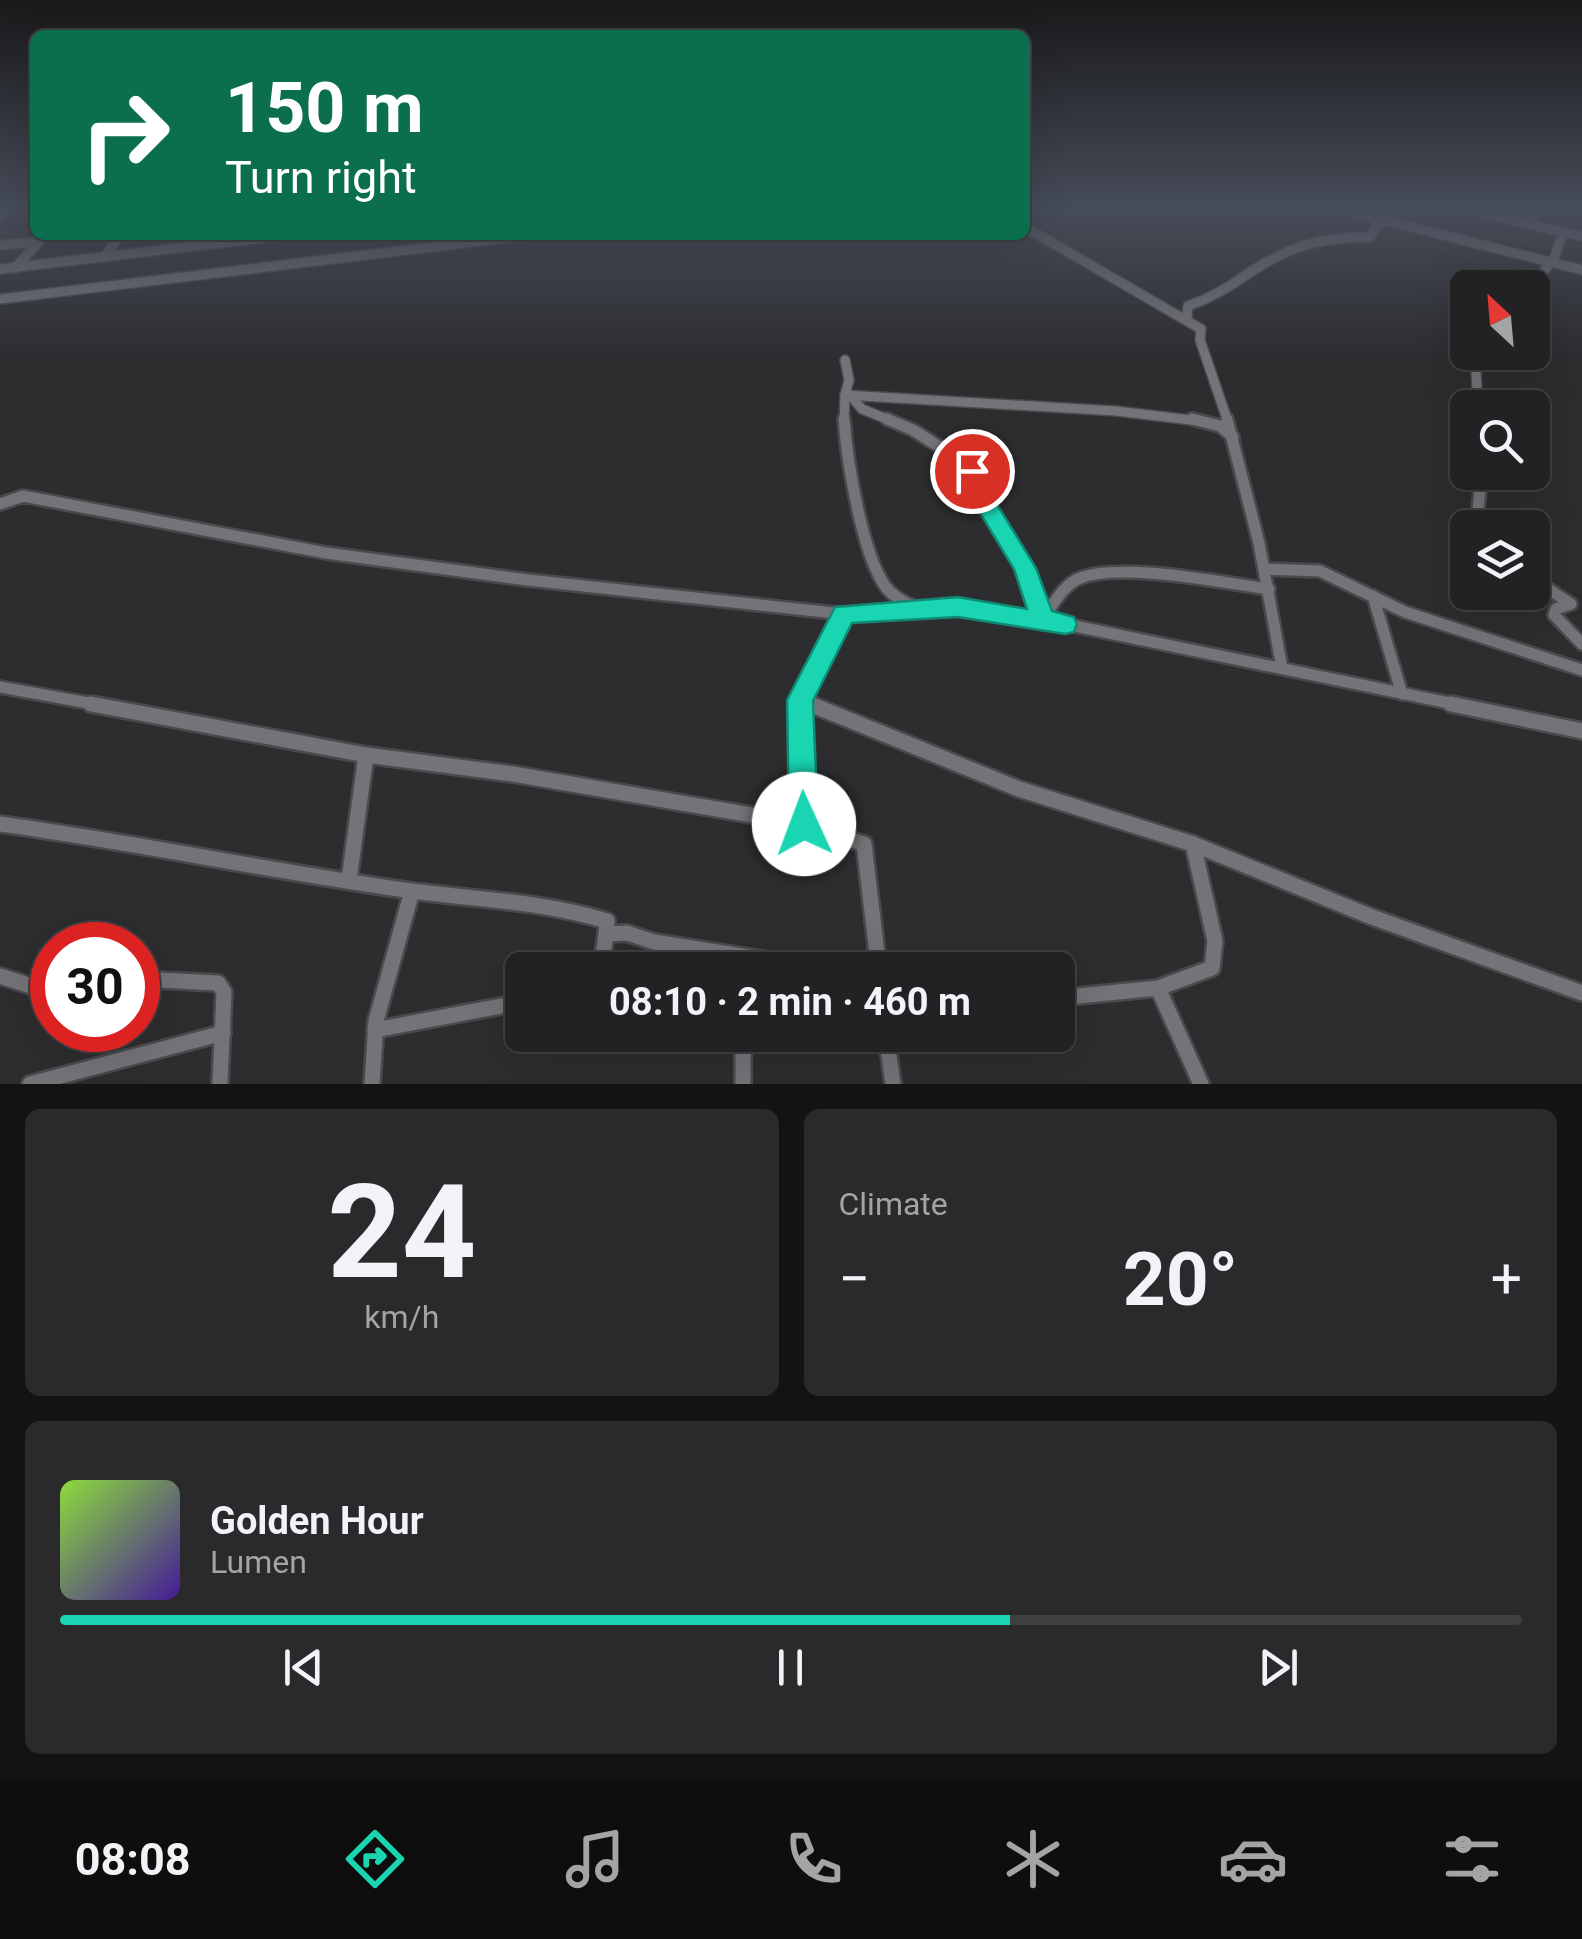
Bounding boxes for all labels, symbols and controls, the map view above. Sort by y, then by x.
text: 150 m [225,67,424,149]
icon: right [60,70,190,200]
text: Turn right [225,151,417,204]
north arrow [1450,270,1550,370]
map controls [1450,270,1550,610]
button: search [1450,390,1550,490]
pin [930,429,1015,514]
icon: arrive [945,444,1000,499]
button: layers [1450,510,1550,610]
position arrow [752,772,856,876]
speed limit sign: 30 [30,922,160,1052]
text: 08:10 · 2 min · 460 m [609,980,971,1024]
text: 24 [327,1156,476,1309]
text: Climate [839,1185,948,1223]
text: 20° [1123,1235,1238,1323]
text: − [839,1247,870,1311]
text: + [1491,1247,1522,1311]
text: km/h [364,1298,439,1336]
text: Golden Hour [210,1499,424,1543]
text: Lumen [210,1543,307,1581]
icon: previous [276,1640,331,1695]
icon: pause [763,1640,818,1695]
icon: next [1251,1640,1306,1695]
icon: directions [340,1824,410,1894]
icon: music [560,1824,630,1894]
icon: phone [779,1824,849,1894]
icon: climate [998,1824,1068,1894]
icon: car [1218,1824,1288,1894]
icon: filters [1437,1824,1507,1894]
text: 08:08 [75,1833,191,1886]

